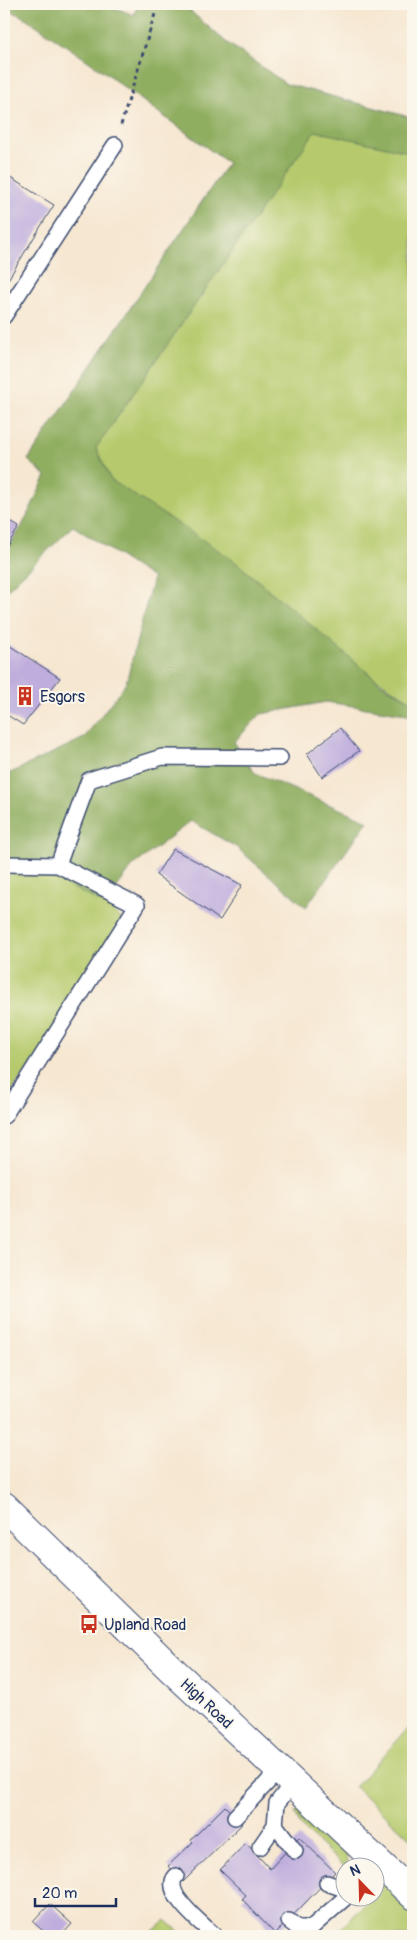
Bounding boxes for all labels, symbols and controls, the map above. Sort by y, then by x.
building icon: Esgors [14,685,36,707]
place label: Esgors [40,687,85,707]
bus stop icon: Upland Road [78,1613,100,1635]
place label: Upland Road [104,1615,186,1635]
street label: High Road [176,1674,237,1733]
north arrow [334,1858,384,1908]
text: N [347,1861,363,1880]
scale bar [35,1875,116,1907]
text: 20 m [42,1884,77,1903]

